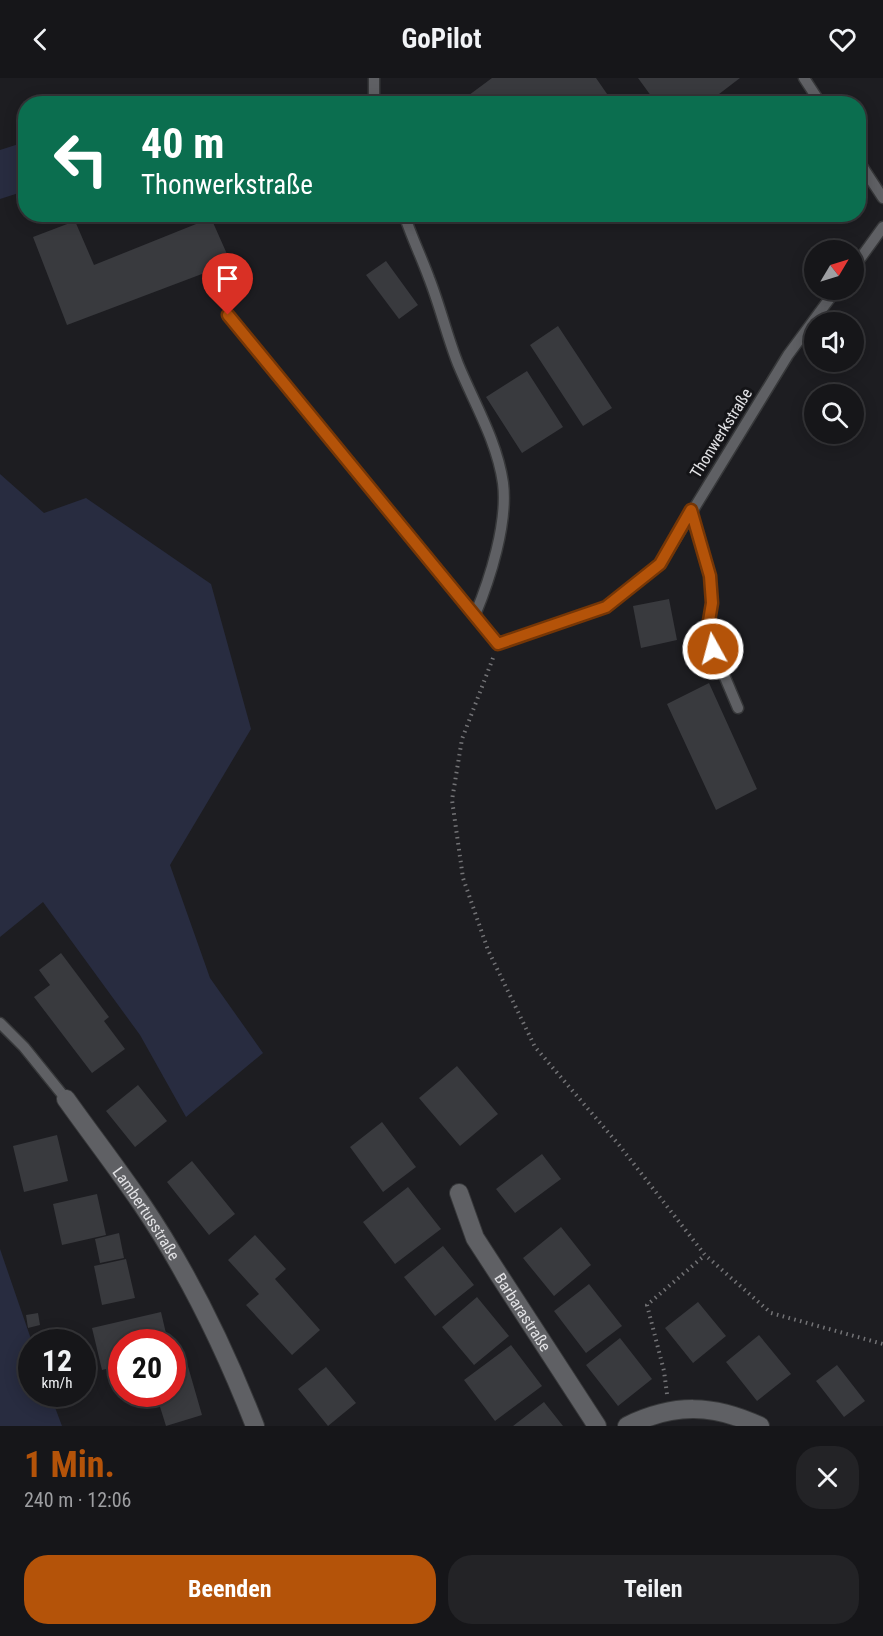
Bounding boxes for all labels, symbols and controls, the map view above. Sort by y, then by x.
icon: back [24,23,57,56]
text: GoPilot [402,23,481,55]
icon: heart [826,23,859,56]
text: 40 m [141,119,224,168]
icon: left [42,120,120,198]
text: Thonwerkstraße [141,169,313,201]
north arrow [804,240,864,300]
map controls [804,240,864,444]
pin [202,253,253,315]
icon: arrive [211,262,244,295]
button: sound [804,312,864,372]
button: search [804,384,864,444]
street label: Thonwerkstraße [686,385,756,481]
position arrow [681,617,745,681]
street label: Lambertusstraße [109,1163,184,1263]
street label: Barbarastraße [491,1269,555,1355]
speed limit sign: 20 [108,1329,186,1407]
text: 12 [42,1343,72,1378]
text: km/h [42,1374,72,1392]
text: 1 Min. [24,1444,115,1486]
button: close [796,1446,859,1509]
text: 240 m · 12:06 [24,1488,131,1512]
button: Beenden [24,1555,436,1624]
button: Teilen [448,1555,859,1624]

